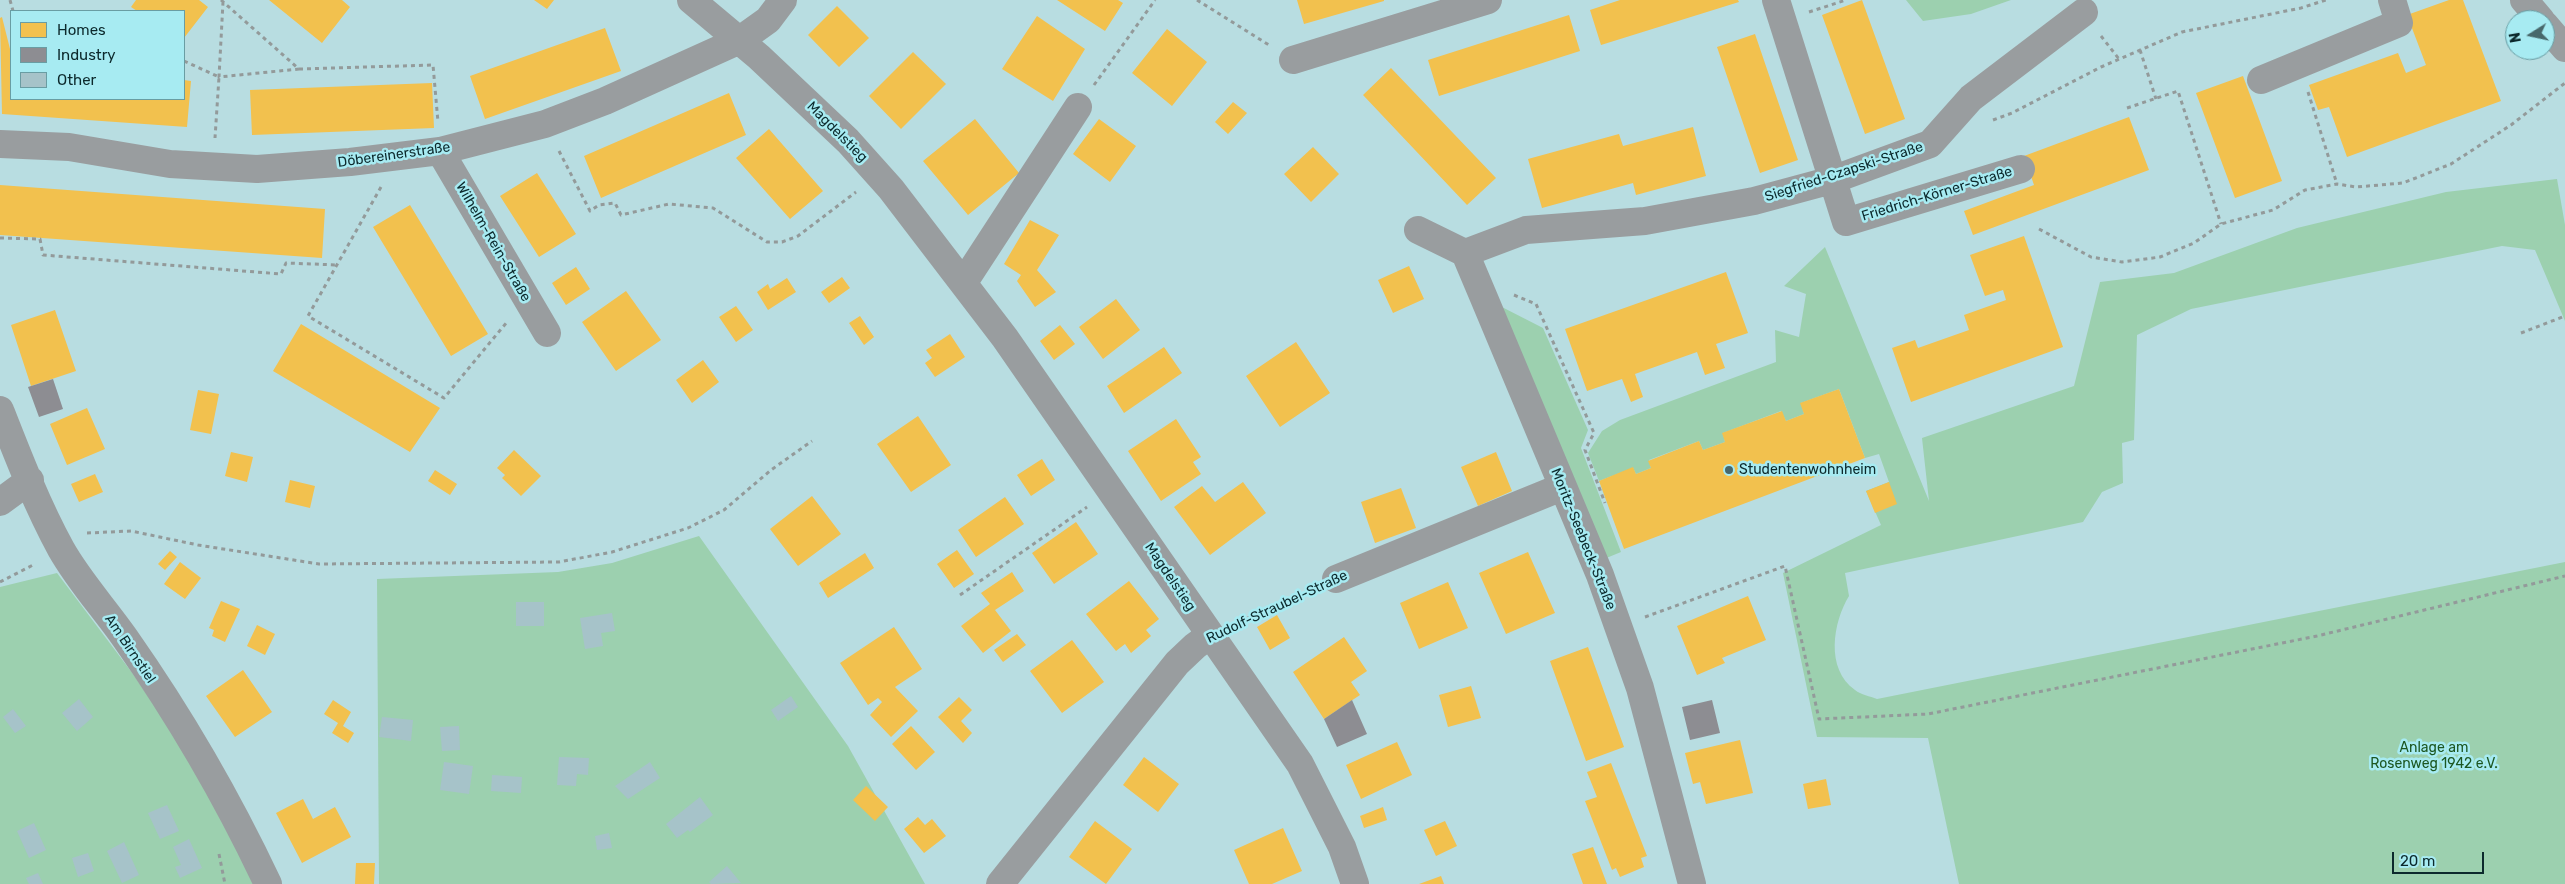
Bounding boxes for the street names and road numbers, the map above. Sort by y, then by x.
street label: Magdelstieg [803,98,871,166]
street label: Siegfried-Czapski-Straße [1763,138,1925,206]
street label: Döbereinerstraße [337,139,451,171]
street label: Friedrich-Körner-Straße [1860,163,2014,225]
street label: Wilhelm-Rein-Straße [452,179,534,305]
street label: Moritz-Seebeck-Straße [1547,466,1619,612]
street label: Magdelstieg [1141,540,1199,614]
street label: Rudolf-Straubel-Straße [1204,567,1350,647]
street label: Am Birnstiel [101,612,159,686]

